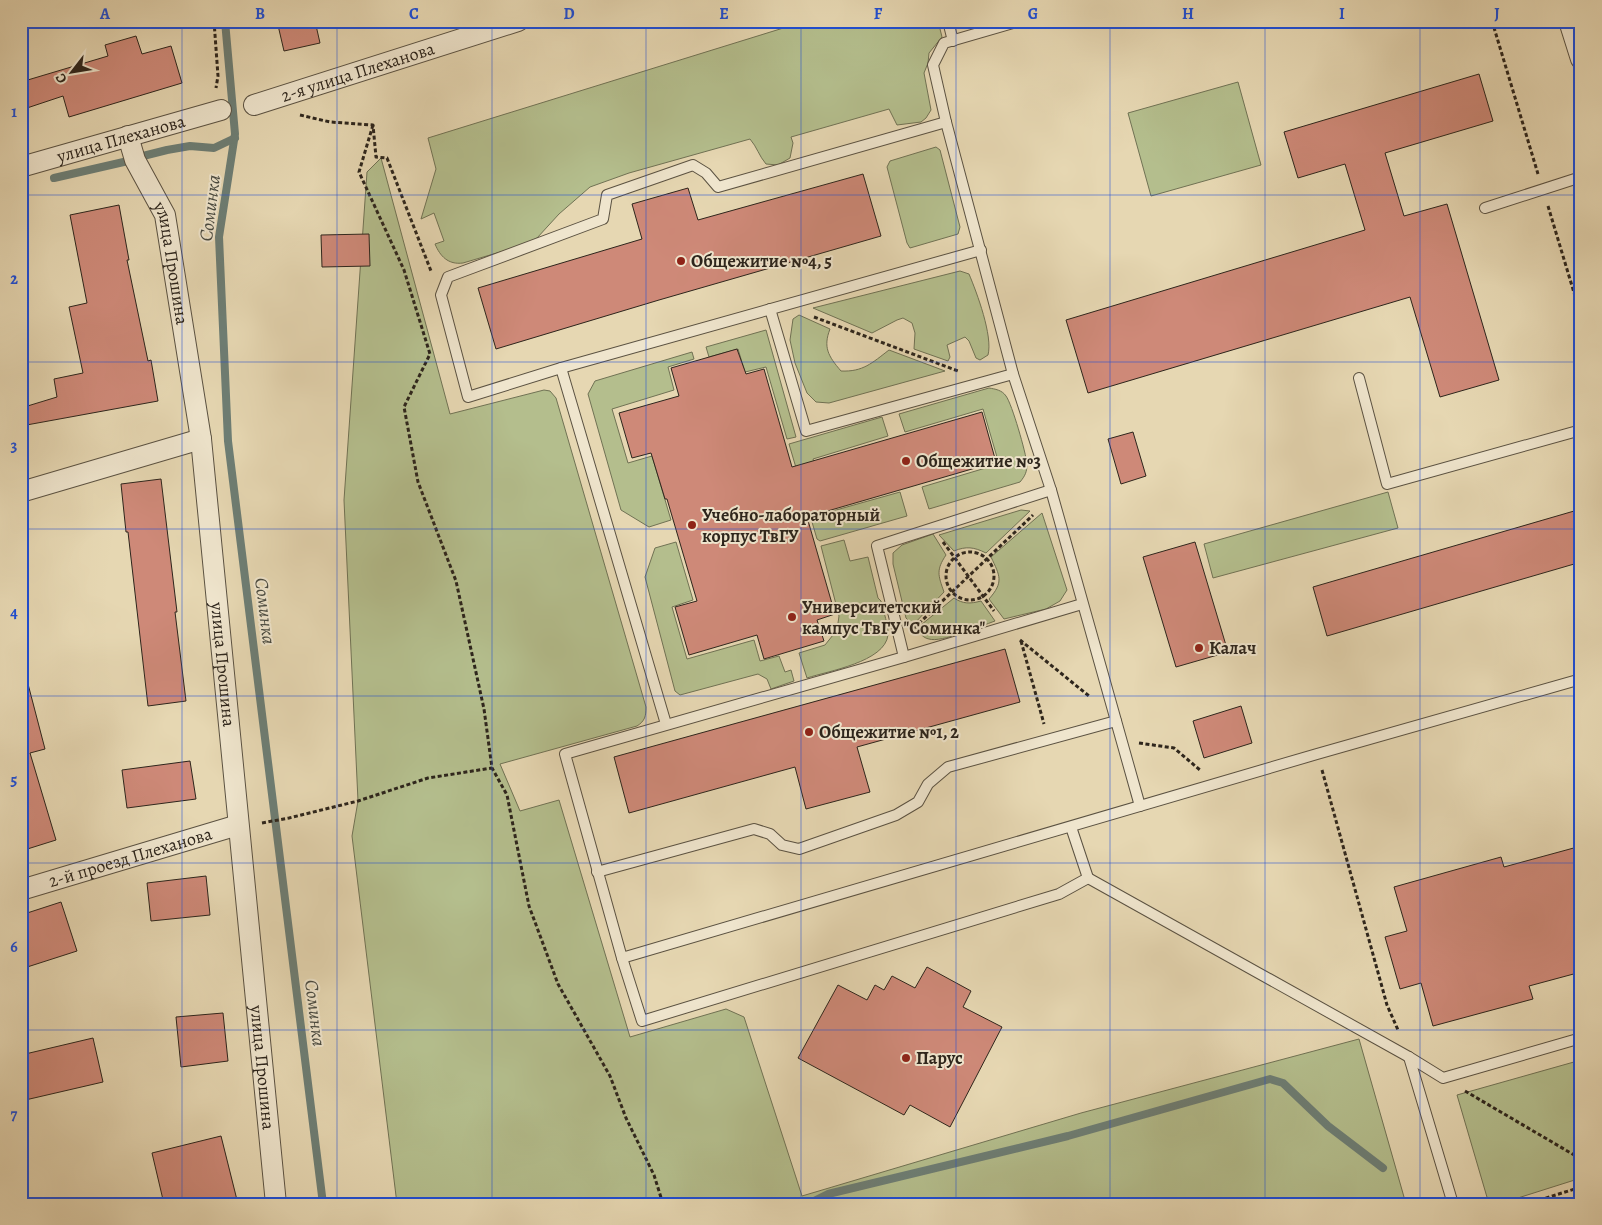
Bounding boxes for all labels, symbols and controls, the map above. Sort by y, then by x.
text: A [99,3,111,25]
text: B [255,3,265,25]
text: C [409,3,419,25]
text: D [563,3,575,25]
text: E [719,3,729,25]
text: F [874,3,883,25]
text: G [1028,3,1038,25]
text: H [1182,3,1194,25]
text: I [1339,3,1345,25]
text: J [1494,3,1500,25]
street label: 2-я улица Плеханова [278,36,438,108]
north arrow [48,48,98,98]
text: С [51,70,72,87]
text: 1 [11,101,17,123]
street label: улица Плеханова [53,109,189,168]
water label: Соминка [193,173,227,243]
street label: улица Прошина [147,196,195,327]
place label: Общежитие №4, 5 [691,249,832,273]
marker: Общежитие №4, 5 [675,255,687,267]
text: 2 [10,268,18,290]
text: 3 [11,435,18,457]
place label: Общежитие №3 [916,449,1041,473]
marker: Общежитие №3 [900,455,912,467]
place label: Учебно-лабораторный корпус ТвГУ [702,503,880,548]
marker: Учебно-лабораторный корпус ТвГУ [686,519,698,531]
water label: Соминка [248,576,282,646]
place label: Университетский кампус ТвГУ "Соминка" [802,595,986,640]
street label: улица Прошина [205,600,241,728]
text: 4 [10,602,18,624]
marker: Университетский кампус ТвГУ "Соминка" [786,611,798,623]
place label: Калач [1209,636,1256,660]
marker: Калач [1193,642,1205,654]
place label: Общежитие №1, 2 [819,720,959,744]
marker: Общежитие №1, 2 [803,726,815,738]
text: 5 [11,769,18,791]
street label: 2-й проезд Плеханова [46,821,216,893]
text: 6 [10,936,18,958]
water label: Соминка [298,978,332,1048]
street label: улица Прошина [244,1003,281,1132]
place label: Парус [916,1046,963,1070]
marker: Парус [900,1052,912,1064]
text: 7 [11,1104,18,1126]

